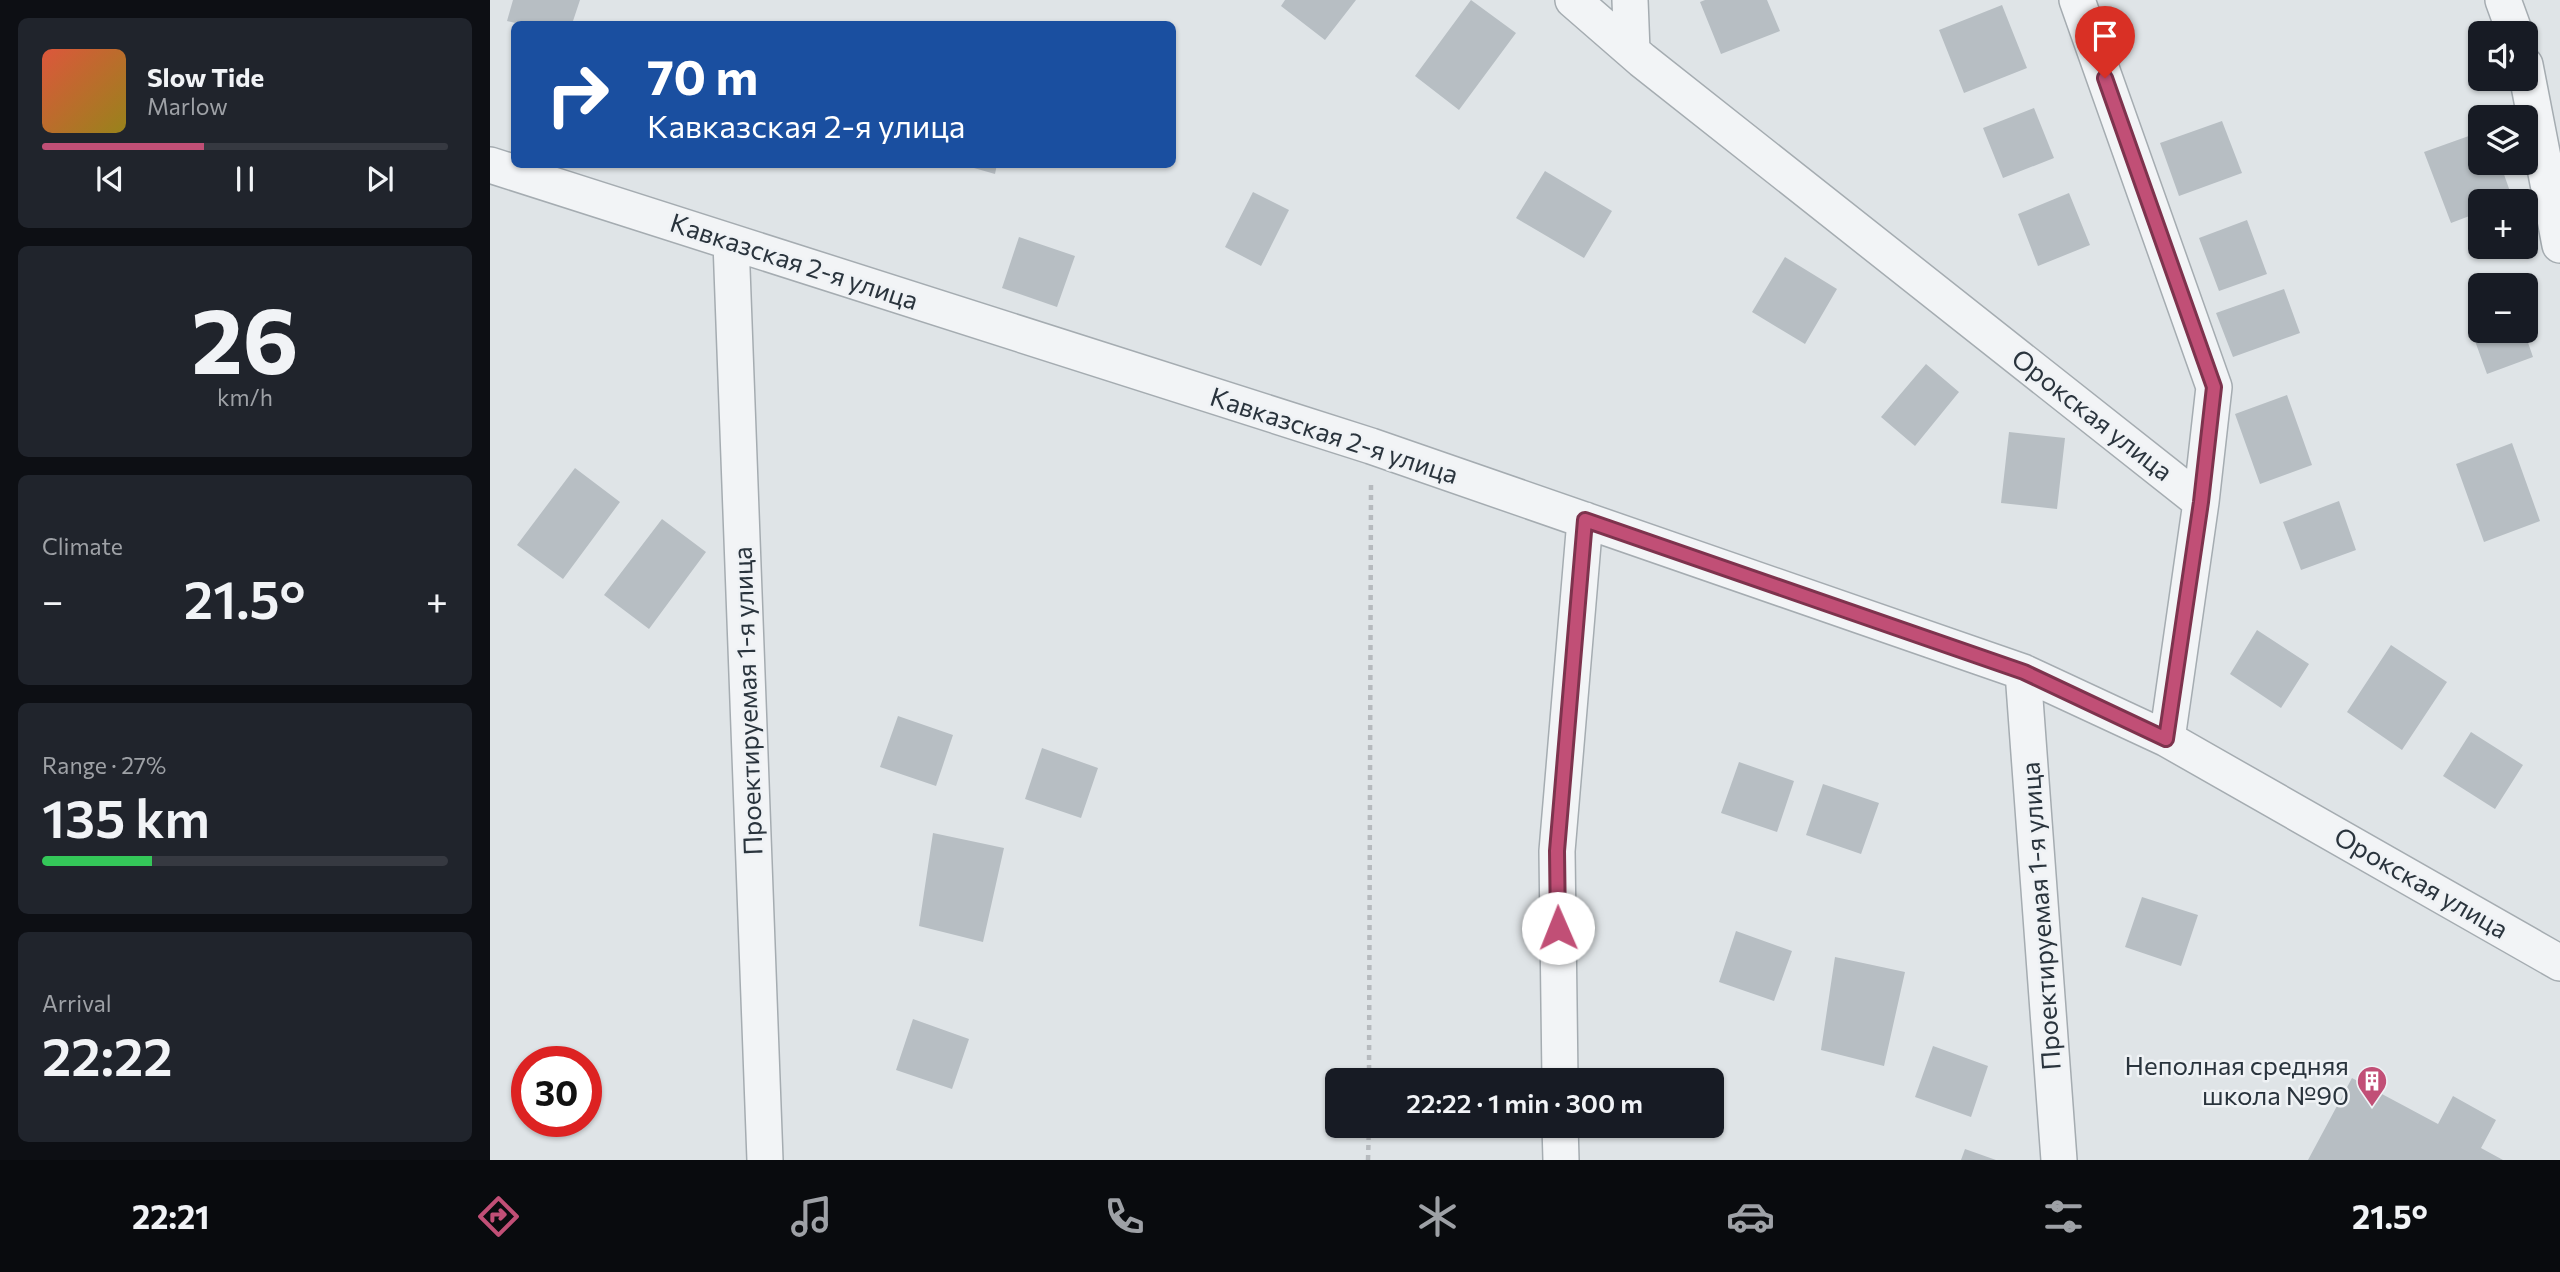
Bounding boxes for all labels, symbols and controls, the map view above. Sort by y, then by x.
pin [2075,6,2135,78]
icon: arrive [2086,17,2124,55]
map controls [2468,21,2538,343]
button: sound [2468,21,2538,91]
text: 70 m [647,45,758,105]
icon: right [532,49,623,140]
text: Slow Tide [147,61,264,92]
text: Marlow [147,92,228,120]
text: Кавказская 2-я улица [647,105,965,145]
button: layers [2468,105,2538,175]
icon: previous [91,160,129,198]
icon: pause [226,160,264,198]
icon: next [361,160,399,198]
button: + [2468,189,2538,259]
street label: Кавказская 2-я улица [667,206,922,315]
button: − [2468,273,2538,343]
text: 26 [191,281,299,393]
street label: Орокская улица [2006,341,2179,486]
street label: Кавказская 2-я улица [1207,380,1462,489]
text: km/h [217,383,273,411]
text: Climate [42,532,123,560]
street label: Проектируемая 1-я улица [726,546,767,856]
text: 21.5° [184,566,305,630]
text: − [42,576,64,623]
text: + [426,576,448,623]
text: Range · 27% [42,751,166,779]
street label: Проектируемая 1-я улица [2013,761,2066,1071]
text: 135 km [42,785,210,849]
street label: Орокская улица [2329,819,2514,944]
position arrow [1521,891,1595,965]
text: Arrival [42,989,112,1017]
text: 22:22 [42,1023,173,1087]
speed limit sign: 30 [511,1046,602,1137]
place label: Неполная средняя школа №90 [2125,1049,2349,1110]
building icon: Неполная средняя школа №90 [2355,1064,2389,1108]
text: 22:22 · 1 min · 300 m [1406,1087,1643,1118]
icon: directions [474,1192,523,1241]
icon: music [787,1192,836,1241]
icon: phone [1100,1192,1149,1241]
icon: climate [1413,1192,1462,1241]
icon: car [1726,1192,1775,1241]
icon: filters [2039,1192,2088,1241]
text: 22:21 [132,1196,210,1236]
text: 21.5° [2352,1196,2428,1236]

